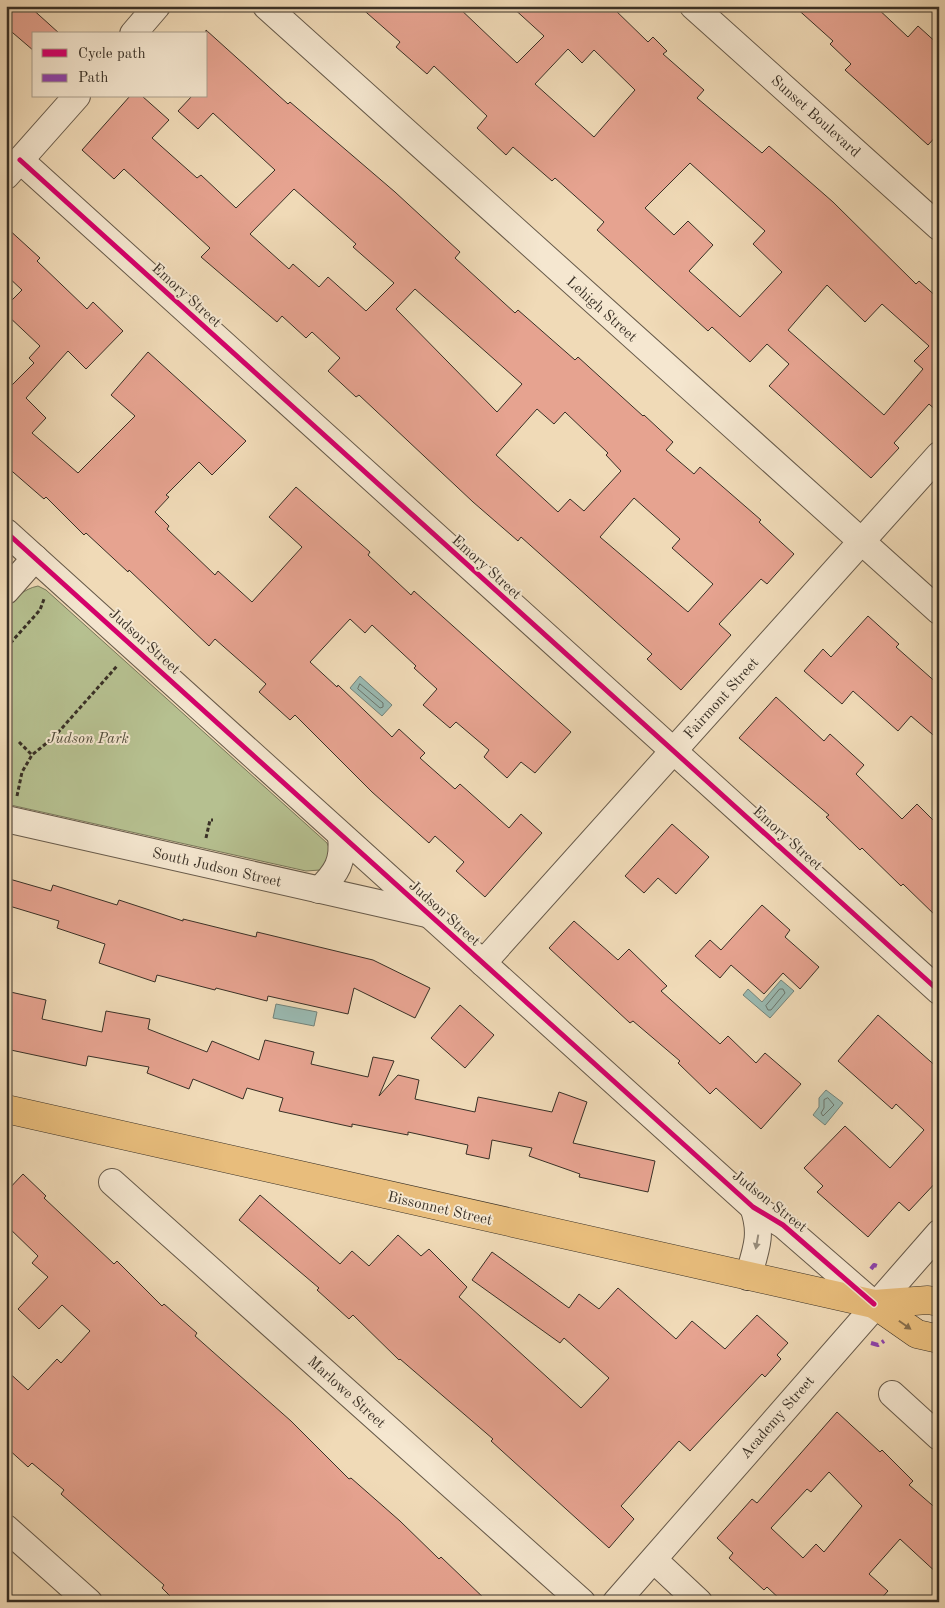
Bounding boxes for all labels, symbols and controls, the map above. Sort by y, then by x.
legend [32,32,208,98]
text: Cycle path [78,47,146,62]
text: Path [78,71,108,86]
street label: Sunset Boulevard [768,73,862,161]
street label: Emory Street [148,261,224,331]
street label: Lehigh Street [563,275,639,346]
street label: Emory Street [448,533,524,603]
street label: Judson Street [106,606,182,678]
street label: Fairmont Street [682,656,762,742]
park label: Judson Park [47,732,129,747]
street label: Emory Street [749,804,825,874]
street label: South Judson Street [151,846,283,891]
street label: Judson Street [406,878,482,950]
street label: Judson Street [729,1169,809,1236]
street label: Bissonnet Street [386,1190,494,1229]
one-way arrow [753,1234,761,1250]
one-way arrow [898,1320,912,1330]
street label: Marlowe Street [304,1354,388,1432]
street label: Academy Street [738,1374,818,1462]

